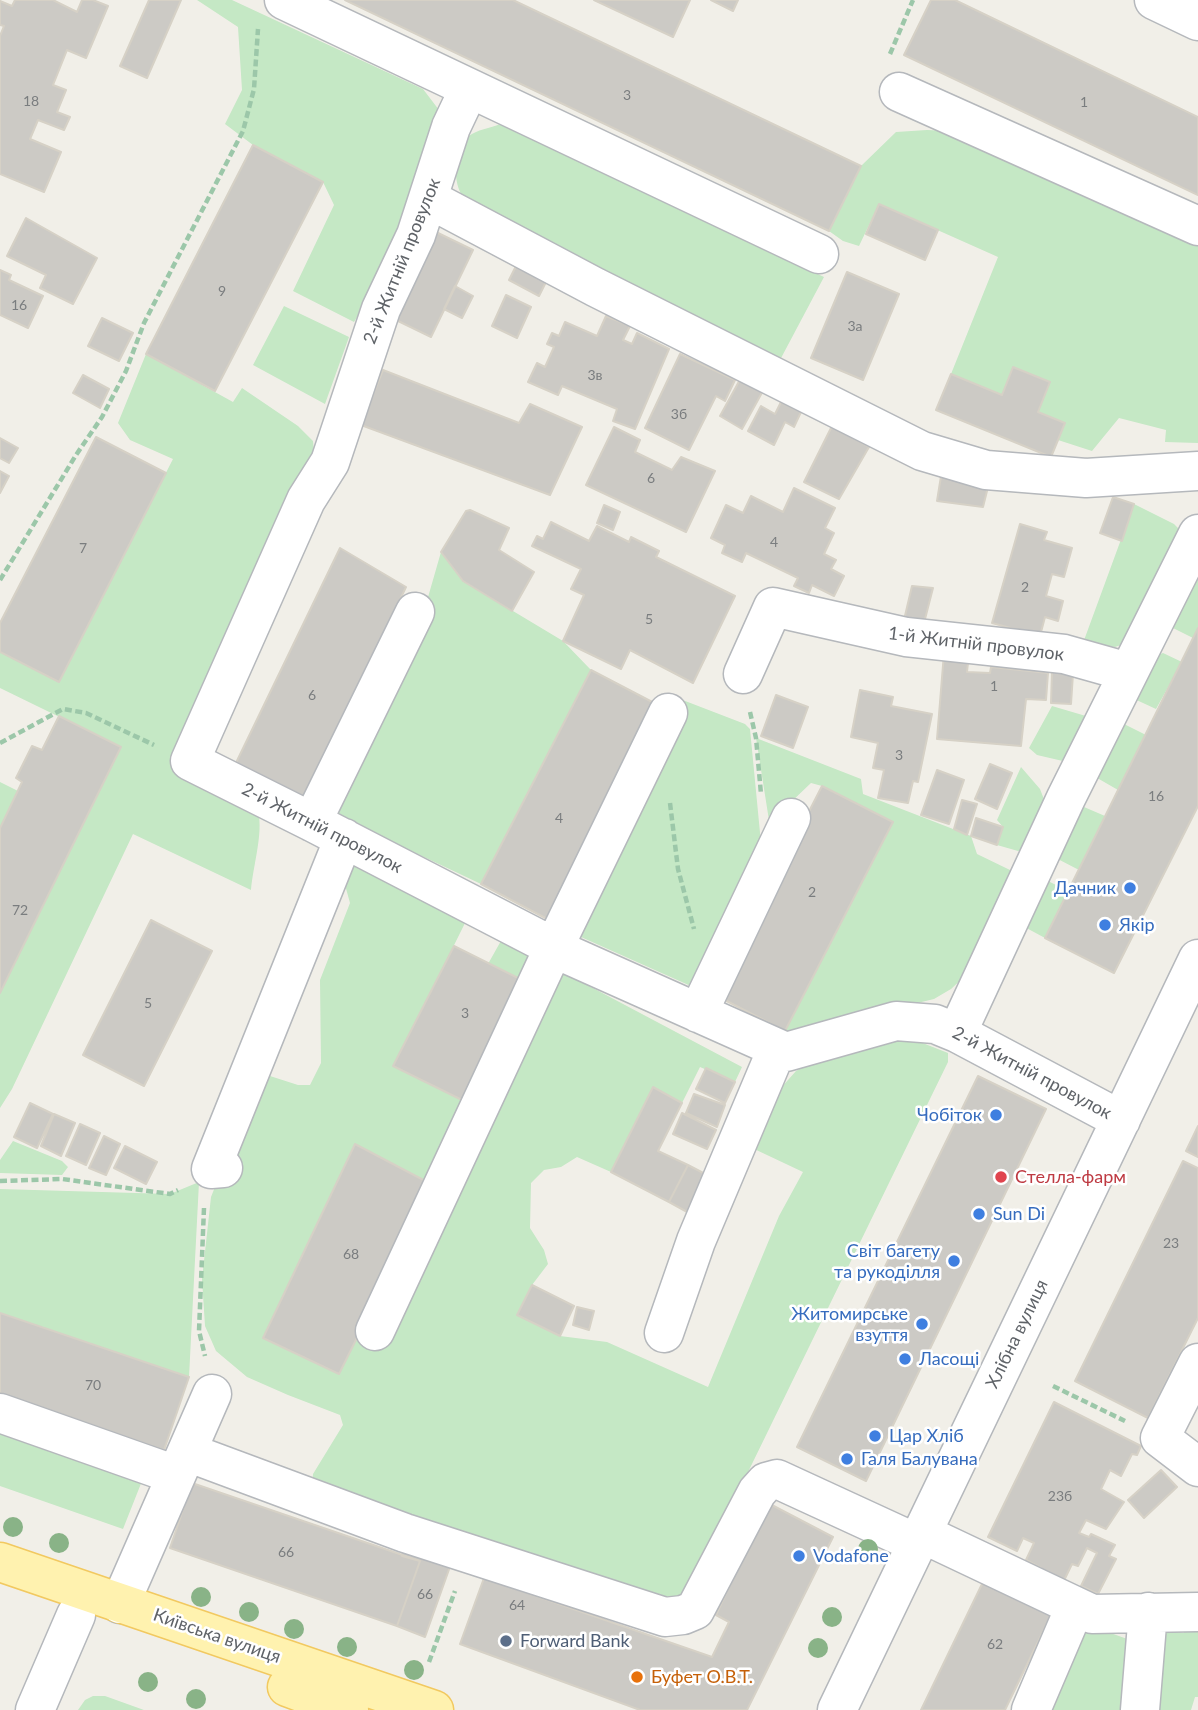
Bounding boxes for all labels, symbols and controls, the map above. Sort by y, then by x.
house number: 3 [623,87,631,103]
house number: 18 [23,93,39,109]
house number: 1 [1080,94,1088,110]
street label: 2-й Житній провулок [359,175,445,347]
house number: 9 [218,283,226,299]
house number: 16 [11,297,27,313]
house number: 3а [847,318,863,334]
house number: 3в [587,367,603,383]
house number: 3б [671,406,687,422]
house number: 6 [647,470,655,486]
house number: 4 [770,534,778,550]
house number: 7 [79,540,87,556]
house number: 2 [1021,579,1029,595]
house number: 5 [645,611,653,627]
street label: 1-й Житній провулок [887,622,1065,666]
house number: 1 [990,678,998,694]
house number: 6 [308,687,316,703]
house number: 3 [895,747,903,763]
street label: 2-й Житній провулок [238,778,406,878]
house number: 16 [1148,788,1164,804]
house number: 4 [555,810,563,826]
place label: Дачник [1054,877,1116,899]
marker: Дачник [1122,880,1138,896]
house number: 2 [808,884,816,900]
house number: 72 [12,902,28,918]
place label: Якір [1119,914,1155,936]
marker: Якір [1097,917,1113,933]
house number: 5 [144,995,152,1011]
house number: 3 [461,1005,469,1021]
street label: 2-й Житній провулок [949,1022,1115,1124]
place label: Чобіток [917,1104,982,1126]
marker: Чобіток [988,1107,1004,1123]
place label: Стелла-фарм [1015,1166,1126,1188]
marker: Стелла-фарм [993,1169,1009,1185]
place label: Sun Di [993,1203,1045,1225]
marker: Sun Di [971,1206,987,1222]
house number: 23 [1163,1235,1179,1251]
place label: Світ багету та рукоділля [834,1240,940,1282]
house number: 68 [343,1246,359,1262]
marker: Світ багету та рукоділля [946,1253,962,1269]
street label: Хлібна вулиця [981,1276,1053,1392]
place label: Житомирське взуття [791,1303,908,1346]
marker: Житомирське взуття [914,1316,930,1332]
place label: Ласощі [919,1348,979,1370]
marker: Ласощі [897,1351,913,1367]
house number: 70 [85,1377,101,1393]
place label: Цар Хліб [889,1425,964,1447]
marker: Цар Хліб [867,1428,883,1444]
place label: Галя Балувана [861,1448,978,1470]
marker: Галя Балувана [839,1451,855,1467]
house number: 23б [1048,1488,1072,1504]
house number: 66 [278,1544,294,1560]
place label: Vodafone [813,1545,889,1567]
marker: Vodafone [791,1548,807,1564]
house number: 66 [417,1586,433,1602]
house number: 64 [509,1597,525,1613]
street label: Київська вулиця [150,1604,284,1668]
place label: Forward Bank [520,1630,630,1652]
marker: Forward Bank [498,1633,514,1649]
house number: 62 [987,1636,1003,1652]
place label: Буфет О.В.Т. [651,1666,753,1688]
marker: Буфет О.В.Т. [629,1669,645,1685]

